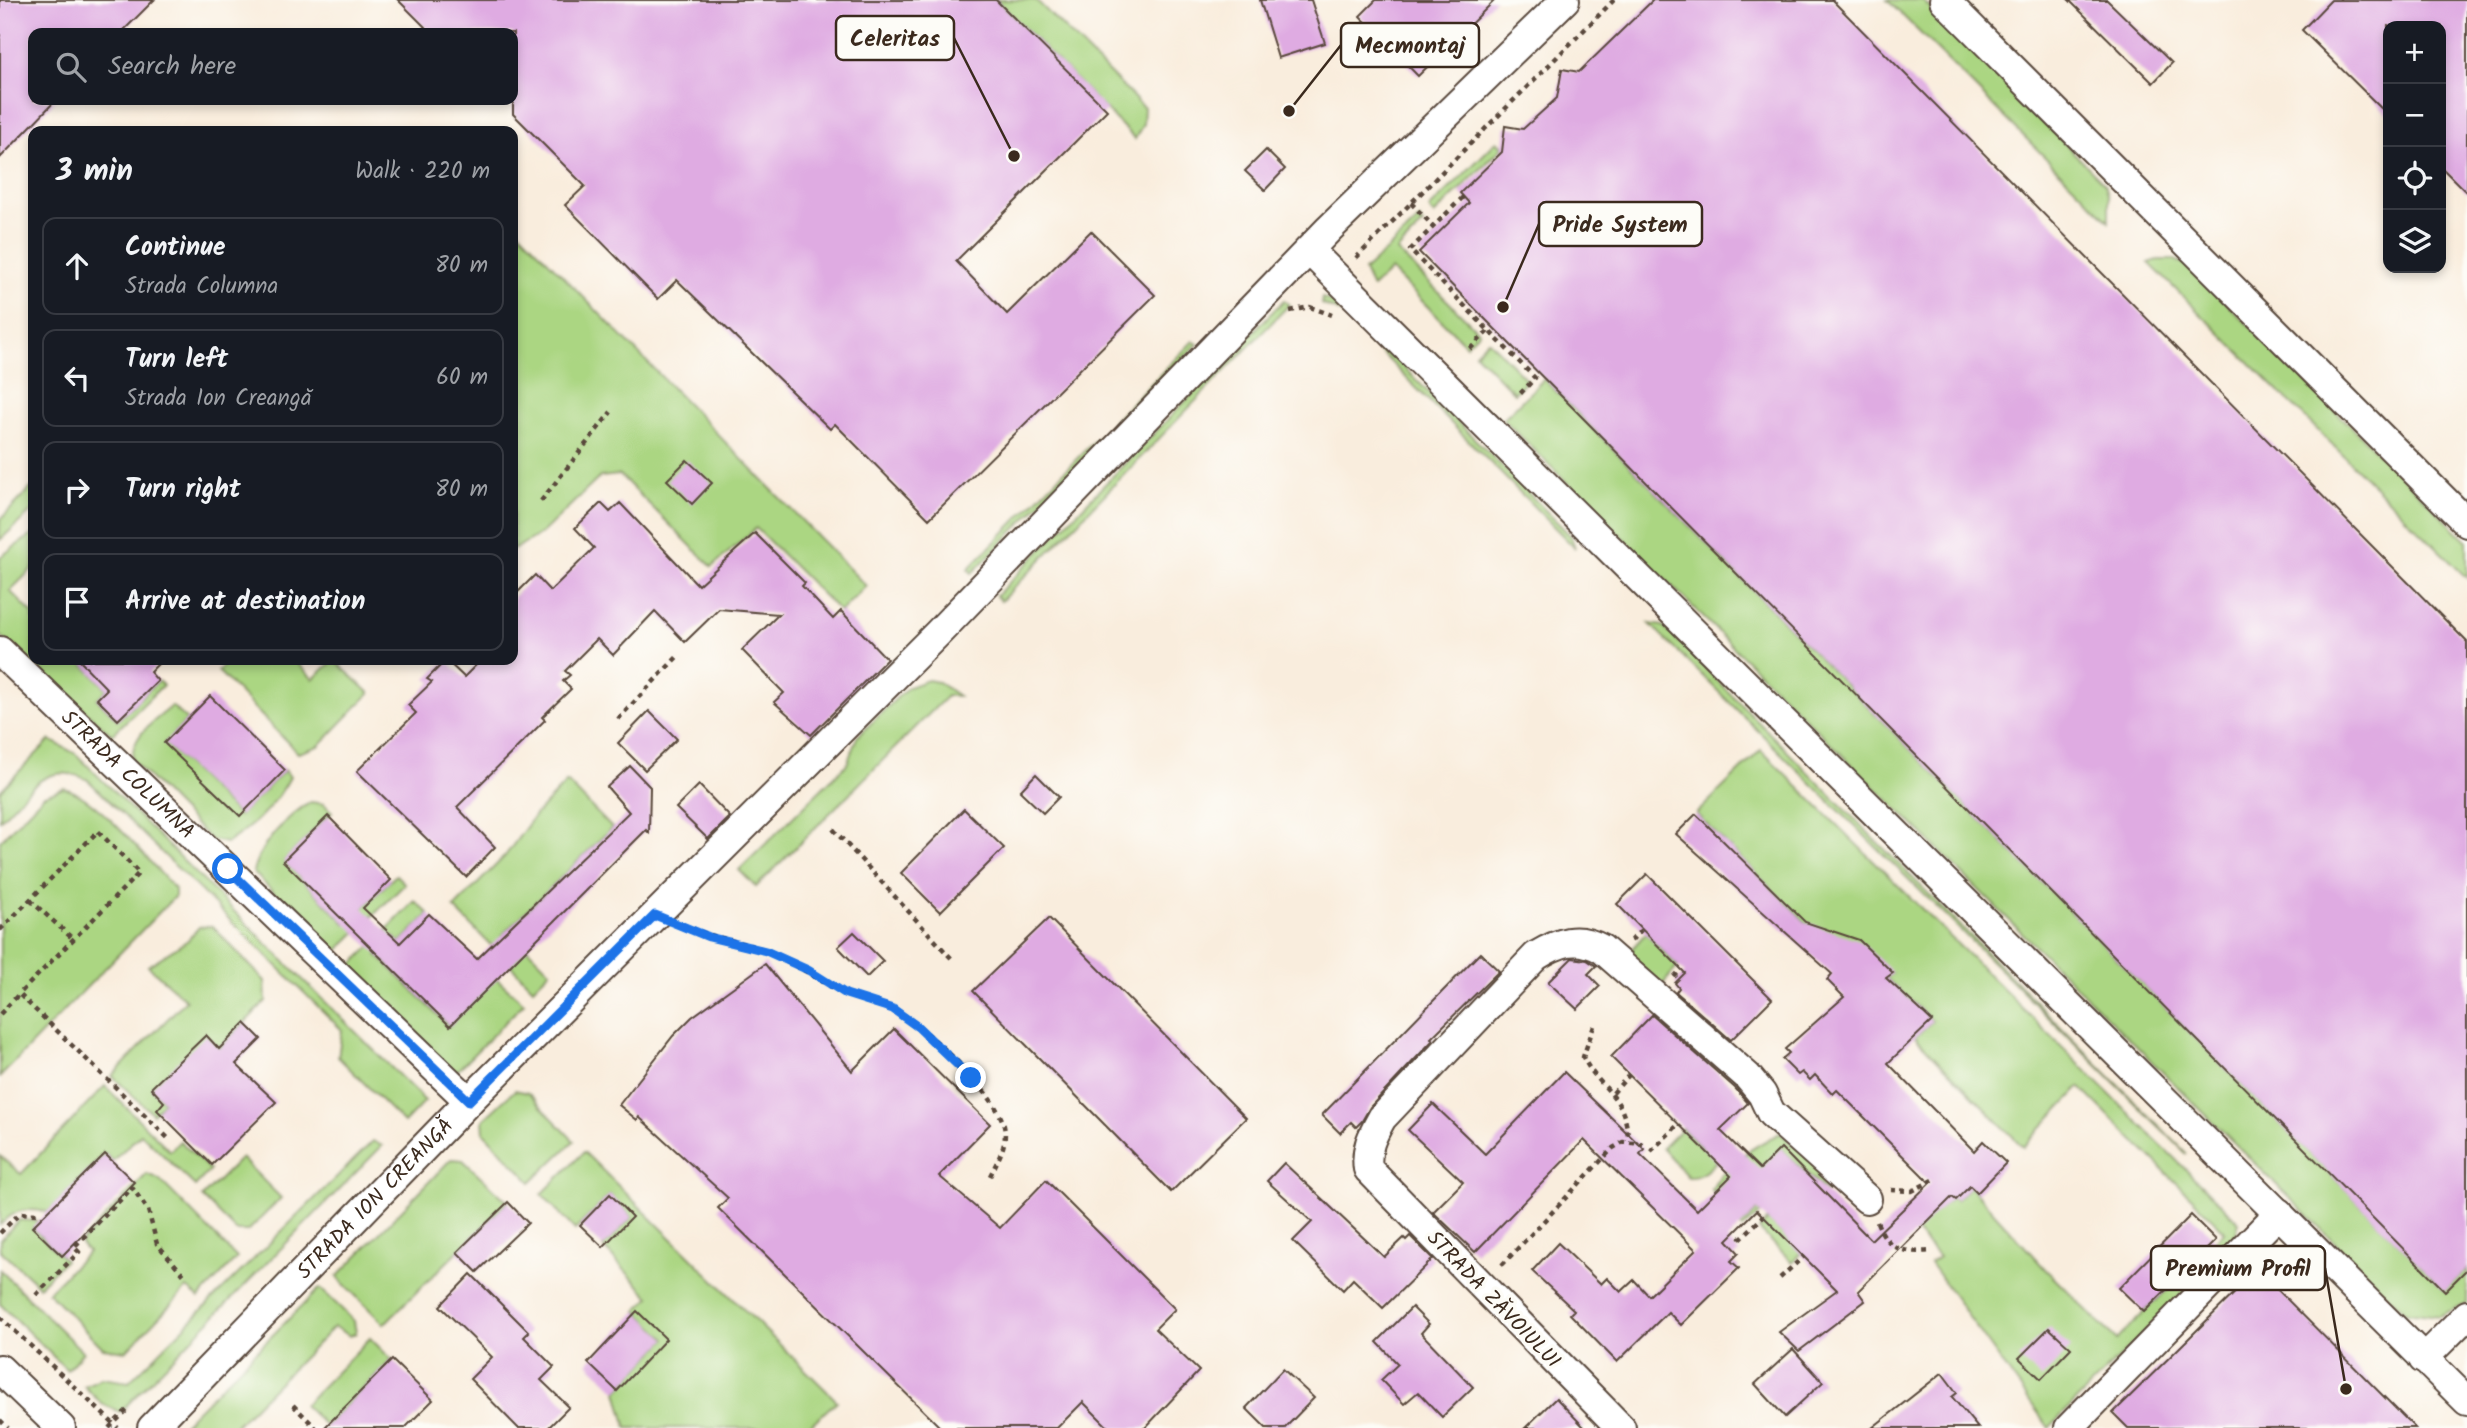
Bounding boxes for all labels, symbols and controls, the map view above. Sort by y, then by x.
callout: Celeritas [836,16,954,60]
map controls [2383,21,2446,273]
button: + [2383,21,2446,84]
text: Celeritas [850,22,940,58]
callout: Mecmontaj [1341,23,1479,67]
search box [28,28,518,105]
text: Mecmontaj [1355,29,1467,65]
text: Search here [108,46,236,88]
icon: search [52,48,90,86]
button: − [2383,84,2446,147]
button: locate [2383,147,2446,210]
text: 3 min [56,148,133,196]
text: Walk · 220 m [355,154,490,190]
callout: Pride System [1539,202,1702,246]
text: Pride System [1552,208,1688,244]
button: layers [2383,210,2446,273]
text: Continue [125,227,226,269]
icon: ahead [58,247,96,285]
text: 80 m [435,248,488,284]
text: Strada Columna [125,269,278,305]
text: Turn left [125,339,228,381]
icon: left [58,359,96,397]
text: 60 m [436,360,488,396]
text: Strada Ion Creangă [125,381,312,417]
text: Turn right [125,469,241,511]
icon: right [58,471,96,509]
text: 80 m [435,472,488,508]
text: Arrive at destination [125,581,365,623]
icon: arrive [58,583,96,621]
street label: STRADA COLUMNA [53,703,202,848]
route start [212,853,243,884]
route end [955,1062,986,1093]
street label: STRADA ION CREANGĂ [289,1111,462,1288]
street label: STRADA ZĂVOIULUI [1418,1223,1568,1377]
callout: Premium Profil [2151,1246,2325,1290]
text: Premium Profil [2165,1252,2312,1288]

